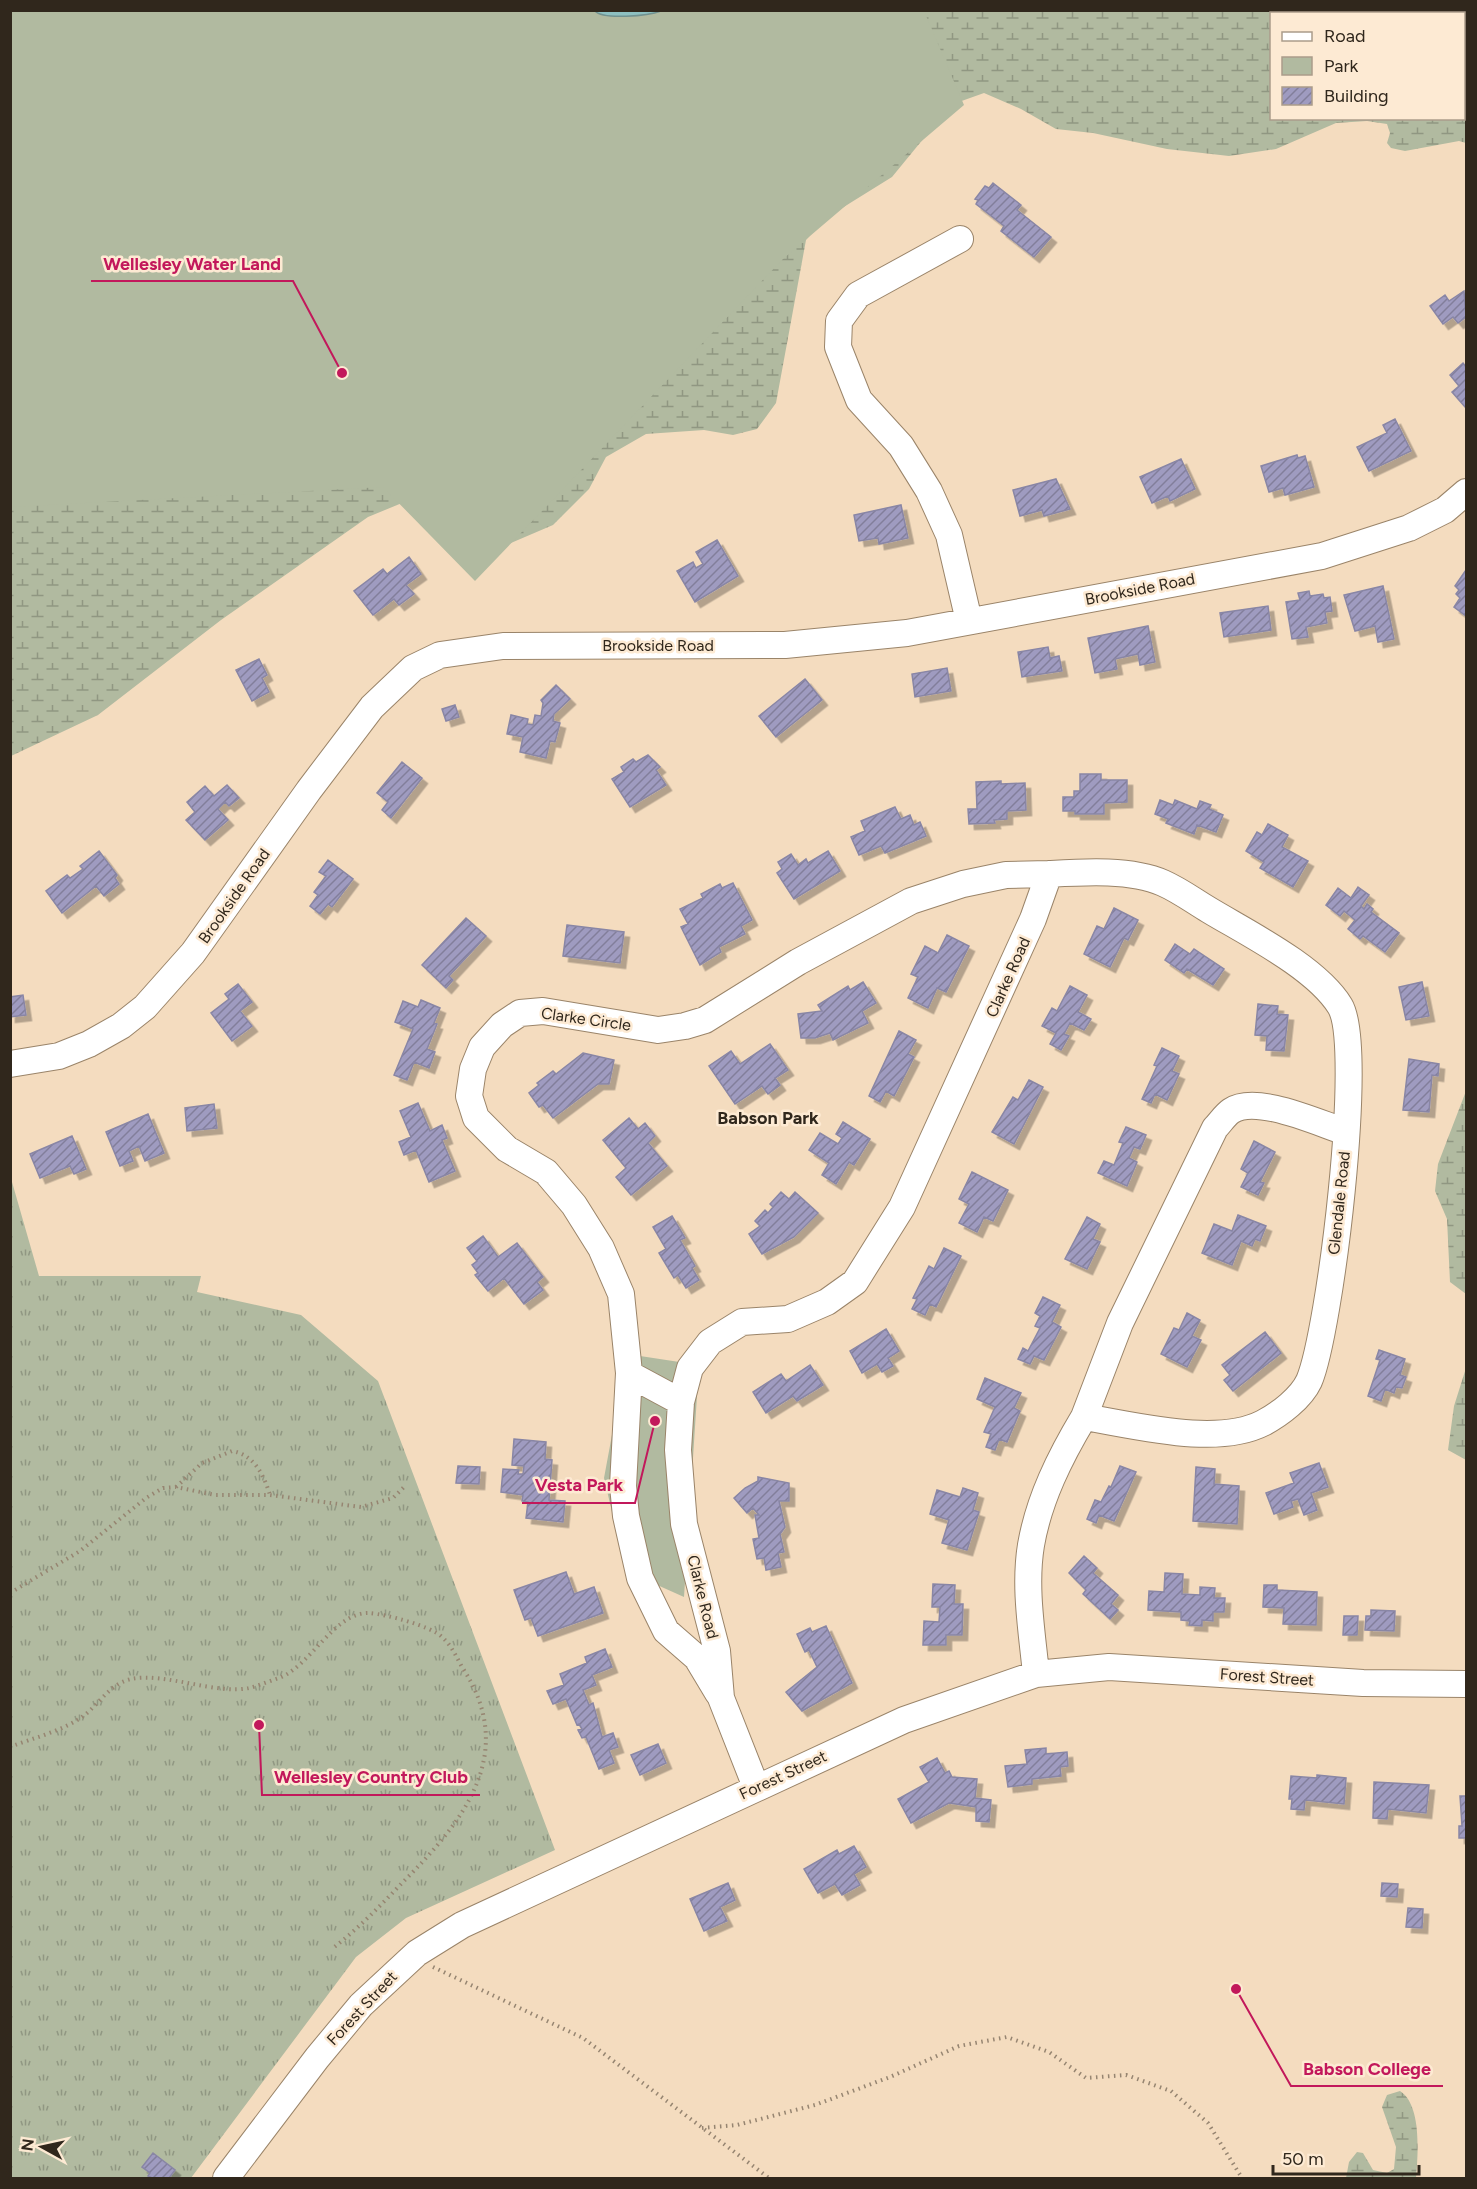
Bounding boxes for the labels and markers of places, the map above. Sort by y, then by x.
callout: Wellesley Water Land [91,245,293,281]
callout: Vesta Park [522,1467,635,1503]
callout: Wellesley Country Club [262,1759,480,1795]
callout: Babson College [1291,2050,1443,2086]

